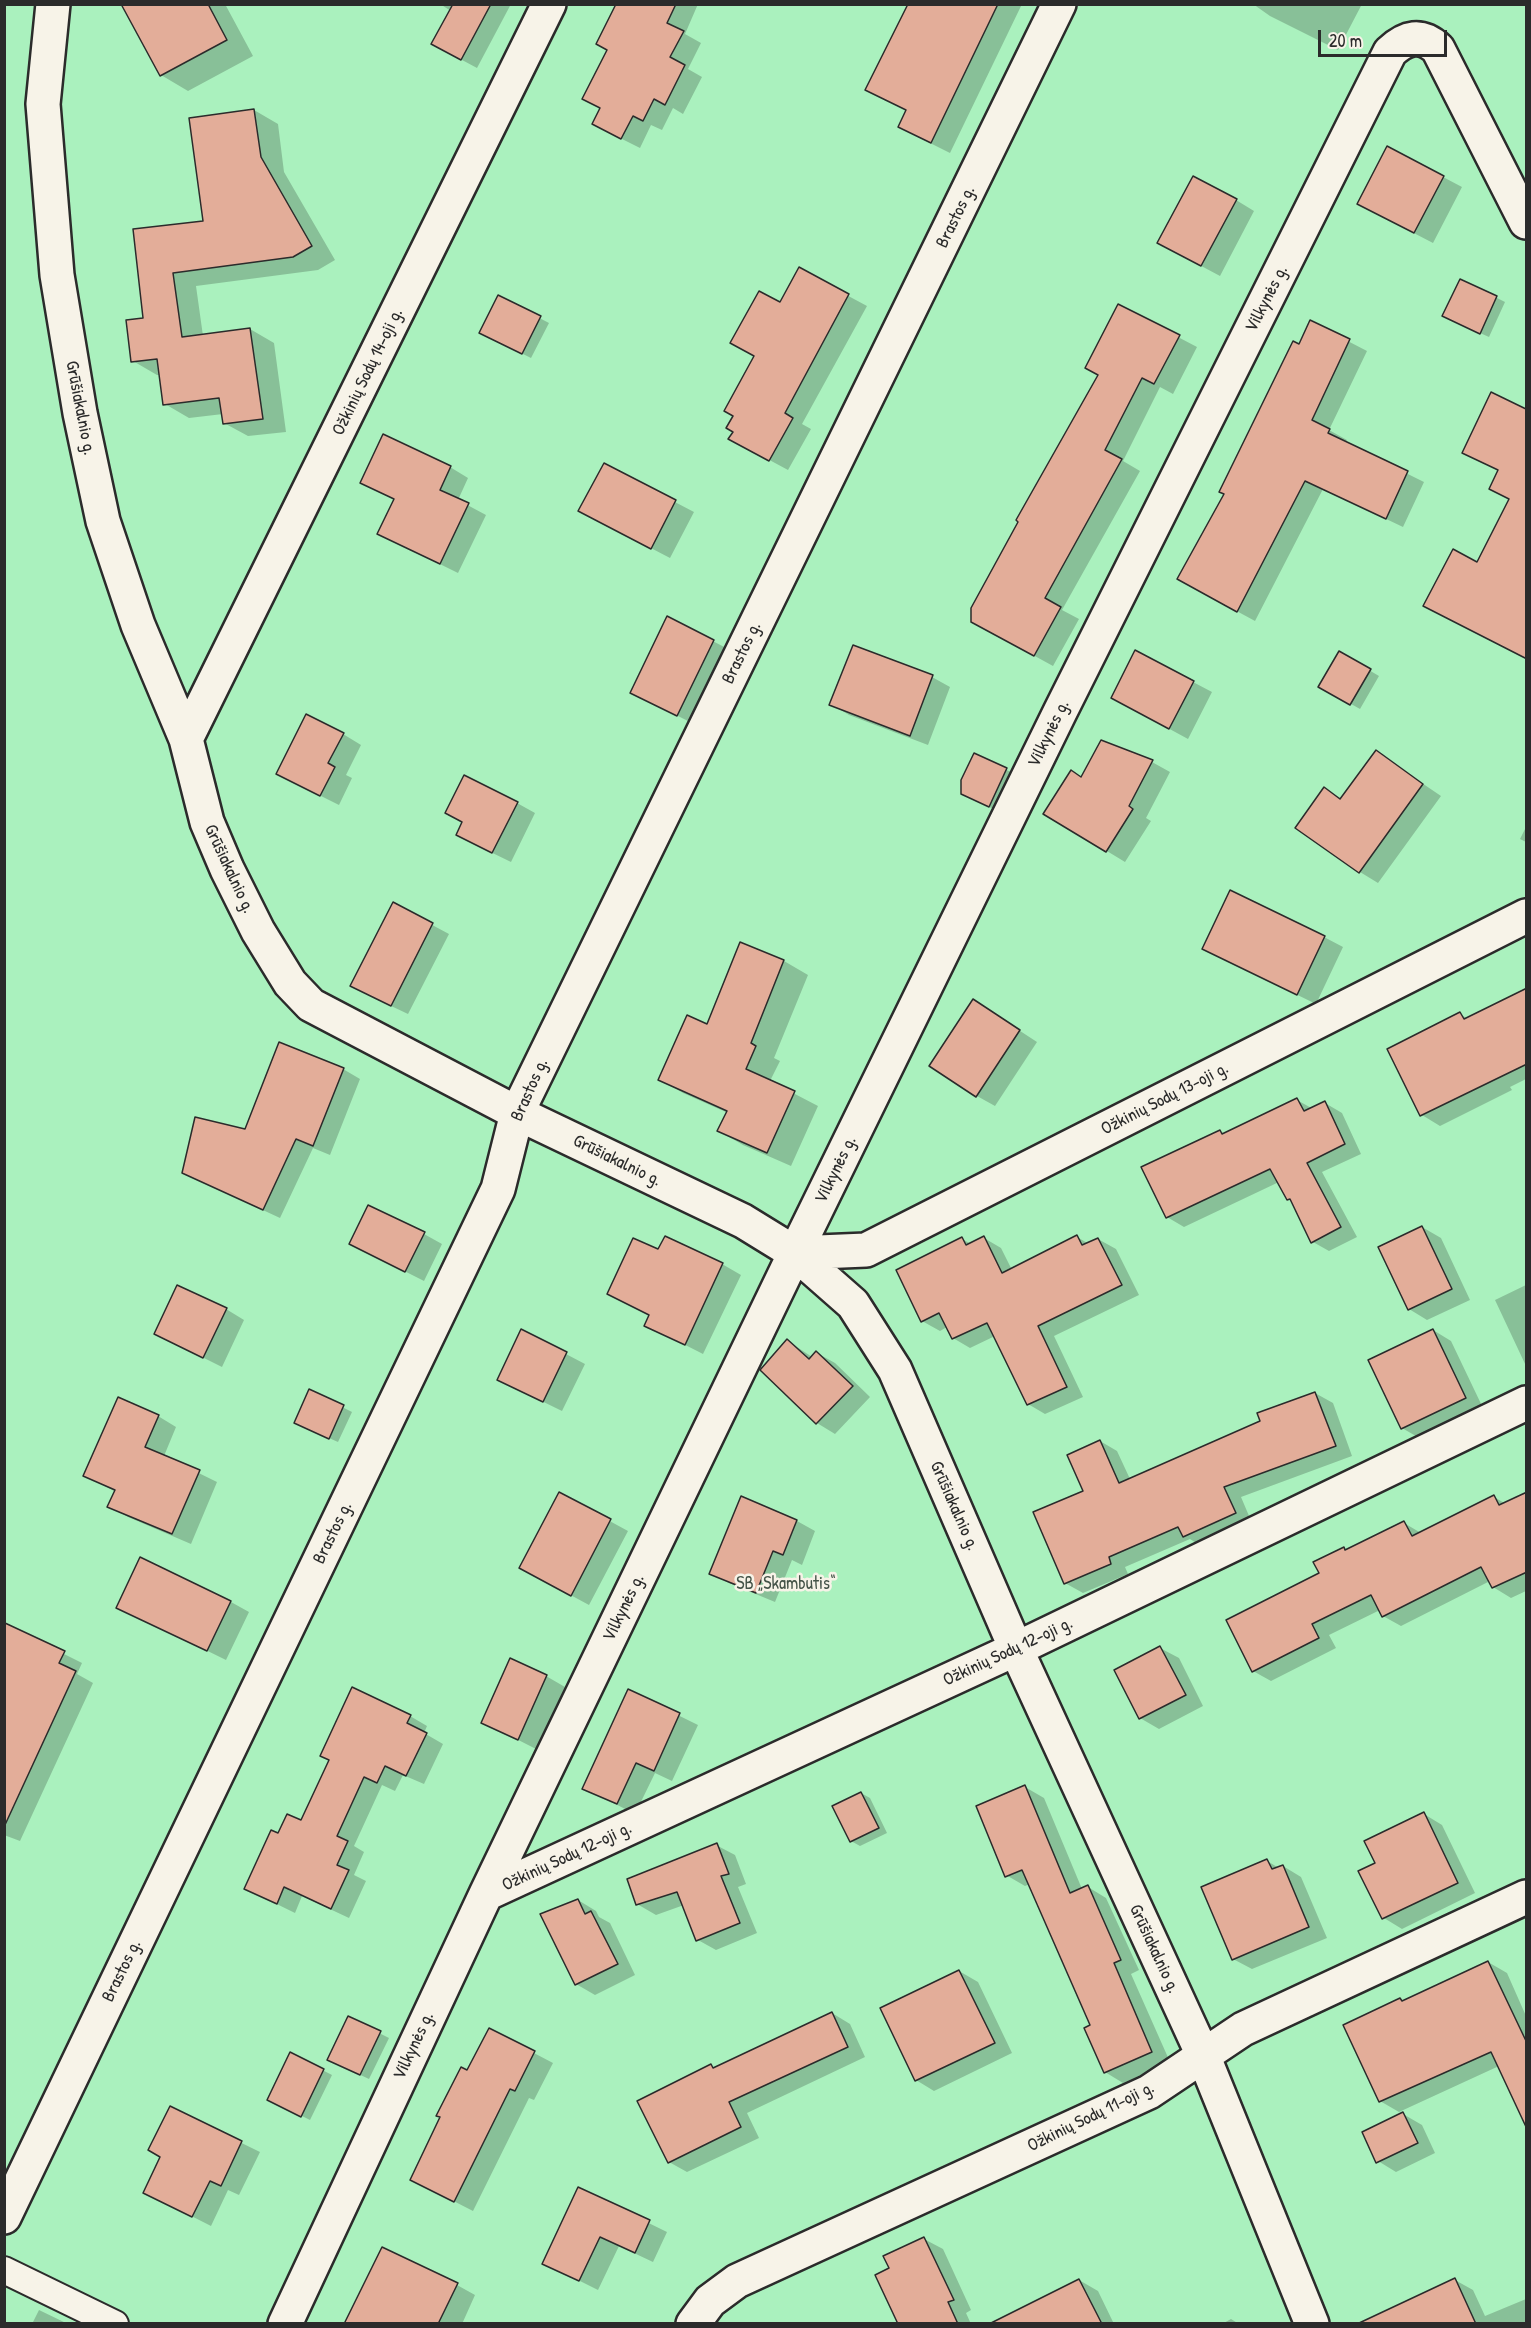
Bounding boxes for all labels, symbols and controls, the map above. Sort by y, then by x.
scale bar [1321,18,1450,56]
text: 20 m [1329,28,1362,53]
street label: Brastos g. [932,182,980,252]
street label: Vilkynės g. [1241,262,1293,336]
street label: Ožkinių Sodų 14-oji g. [328,305,408,439]
street label: Grūšiakalnio g. [60,359,100,457]
street label: Brastos g. [718,618,766,688]
street label: Vilkynės g. [1023,697,1075,771]
street label: Grūšiakalnio g. [199,821,259,917]
street label: Brastos g. [507,1055,553,1125]
street label: Ožkinių Sodų 13-oji g. [1098,1058,1232,1140]
street label: Grūšiakalnio g. [569,1130,665,1192]
street label: Vilkynės g. [810,1133,862,1207]
street label: Grūšiakalnio g. [925,1458,983,1554]
street label: Brastos g. [309,1498,357,1568]
street label: Vilkynės g. [598,1571,650,1645]
park label: SB „Skambutis“ [736,1573,836,1595]
street label: Ožkinių Sodų 12-oji g. [940,1613,1076,1691]
street label: Ožkinių Sodų 12-oji g. [499,1818,635,1896]
street label: Grūšiakalnio g. [1124,1901,1184,1997]
street label: Brastos g. [98,1936,146,2006]
street label: Vilkynės g. [389,2009,439,2083]
street label: Ožkinių Sodų 11-oji g. [1024,2077,1158,2157]

